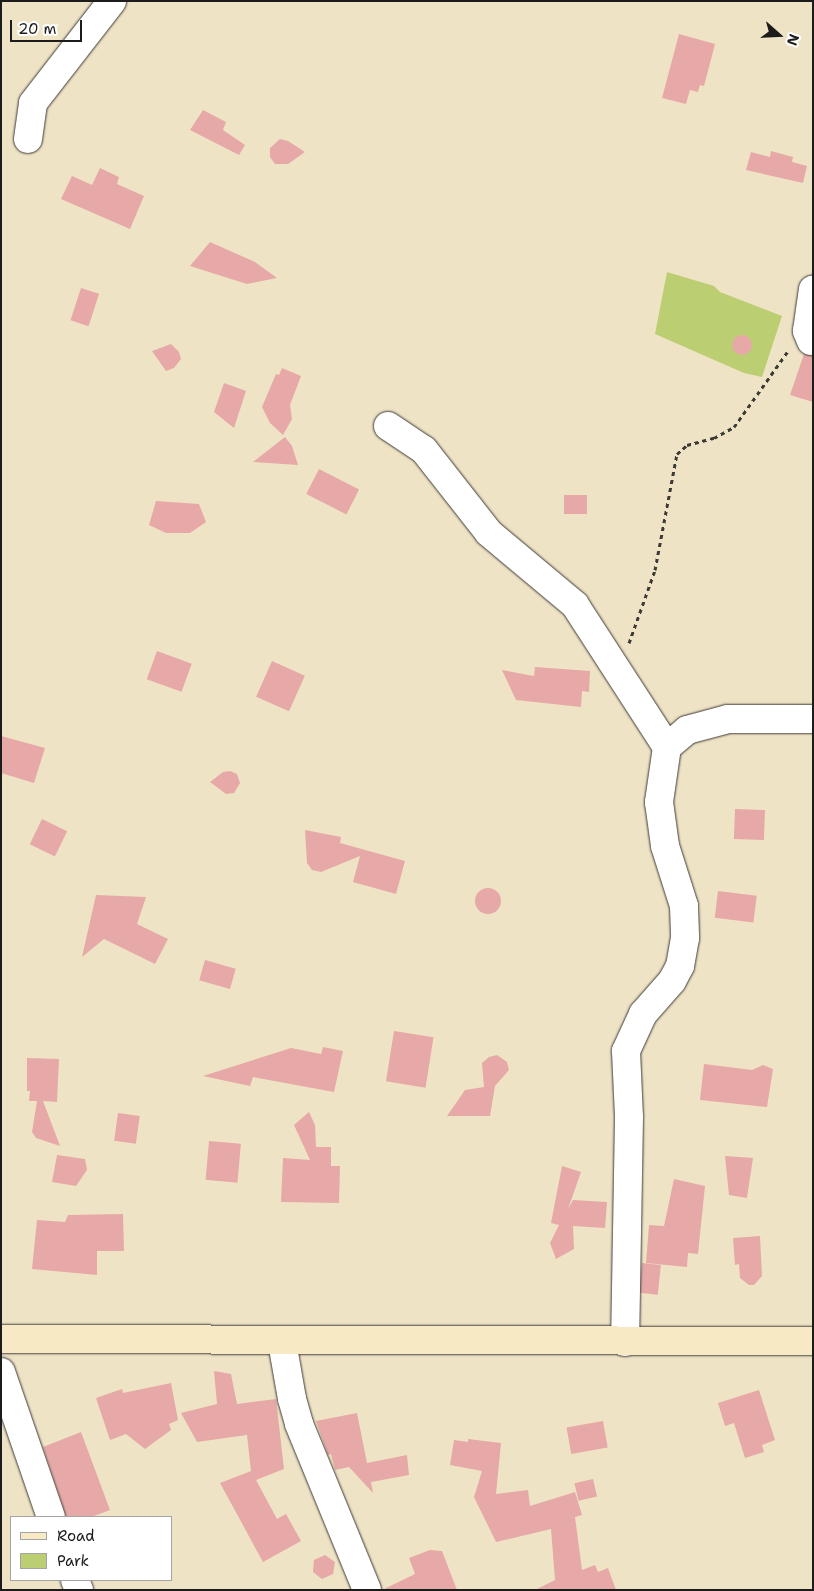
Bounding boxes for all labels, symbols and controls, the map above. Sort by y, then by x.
scale bar [12,10,85,42]
north arrow [754,10,804,60]
text: 20 m [18,19,57,39]
text: N [783,32,803,48]
legend [10,1516,172,1581]
text: Road [57,1526,95,1546]
text: Park [57,1551,89,1571]

